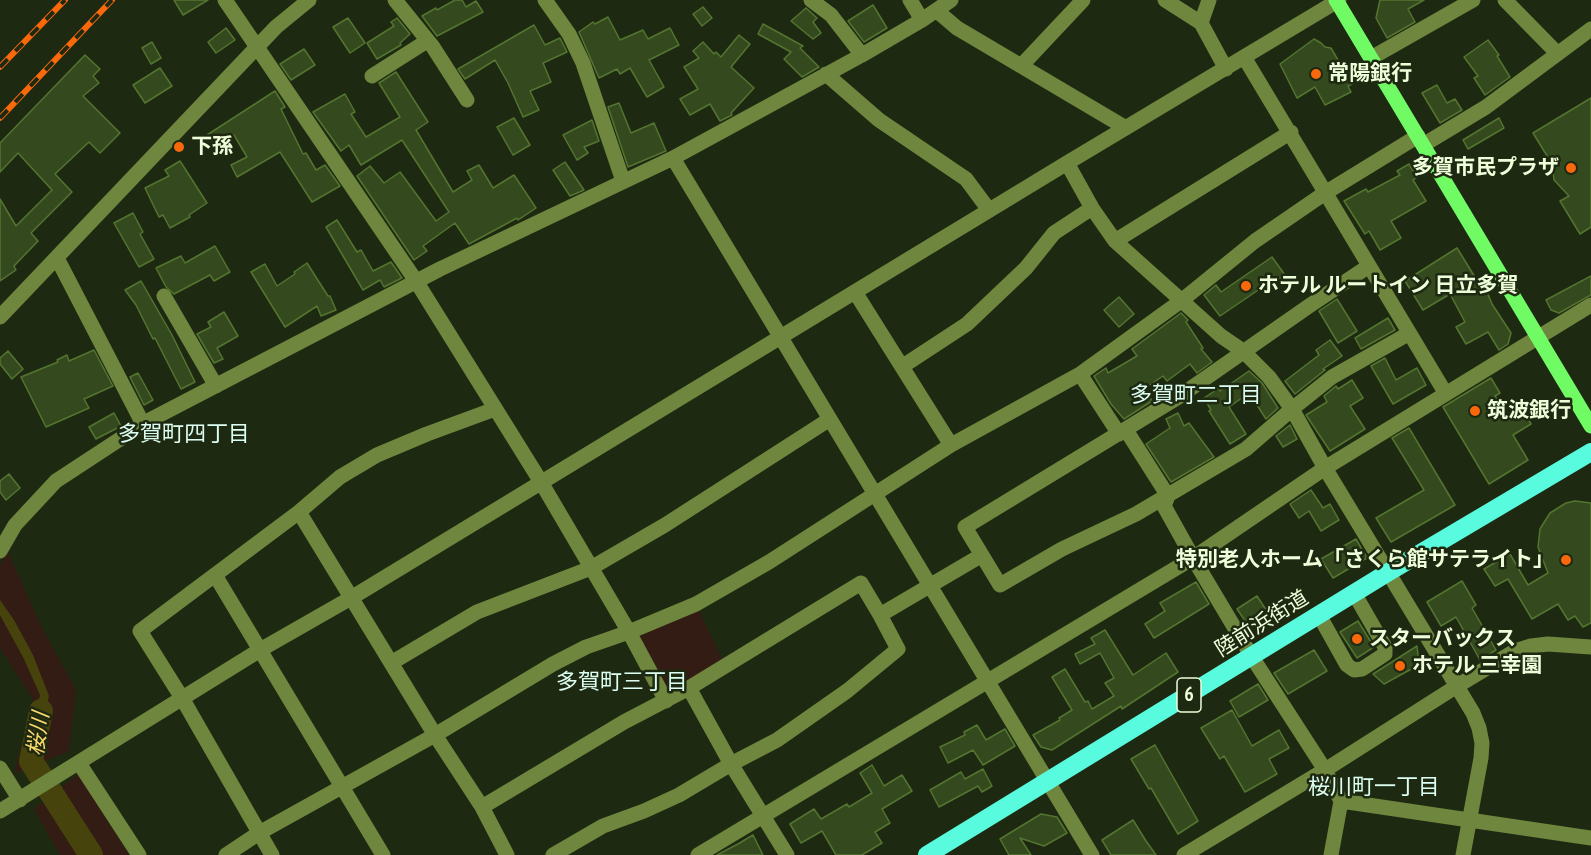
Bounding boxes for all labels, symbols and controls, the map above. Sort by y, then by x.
place label: 常陽銀行 [1328,61,1412,87]
marker: 常陽銀行 [1309,67,1323,81]
place label: 下孫 [191,134,233,160]
marker: 下孫 [172,140,186,154]
place label: 多賀市民プラザ [1412,155,1559,181]
marker: 多賀市民プラザ [1564,161,1578,175]
place label: ホテル ルートイン 日立多賀 [1258,273,1519,299]
marker: ホテル ルートイン 日立多賀 [1239,279,1253,293]
district label: 多賀町二丁目 [1130,383,1262,409]
place label: 筑波銀行 [1487,398,1571,424]
marker: 筑波銀行 [1468,404,1482,418]
district label: 多賀町四丁目 [118,422,250,448]
place label: 特別老人ホーム「さくら館サテライト」 [1176,547,1554,573]
marker: 特別老人ホーム「さくら館サテライト」 [1559,553,1573,567]
street label: 陸前浜街道 [1211,585,1313,663]
place label: スターバックス [1369,626,1516,652]
marker: スターバックス [1350,632,1364,646]
place label: ホテル 三幸園 [1412,653,1542,679]
marker: ホテル 三幸園 [1393,659,1407,673]
district label: 多賀町三丁目 [556,670,688,696]
road number: 6 [1177,678,1201,712]
water label: 桜川 [23,710,55,758]
district label: 桜川町一丁目 [1308,775,1440,801]

